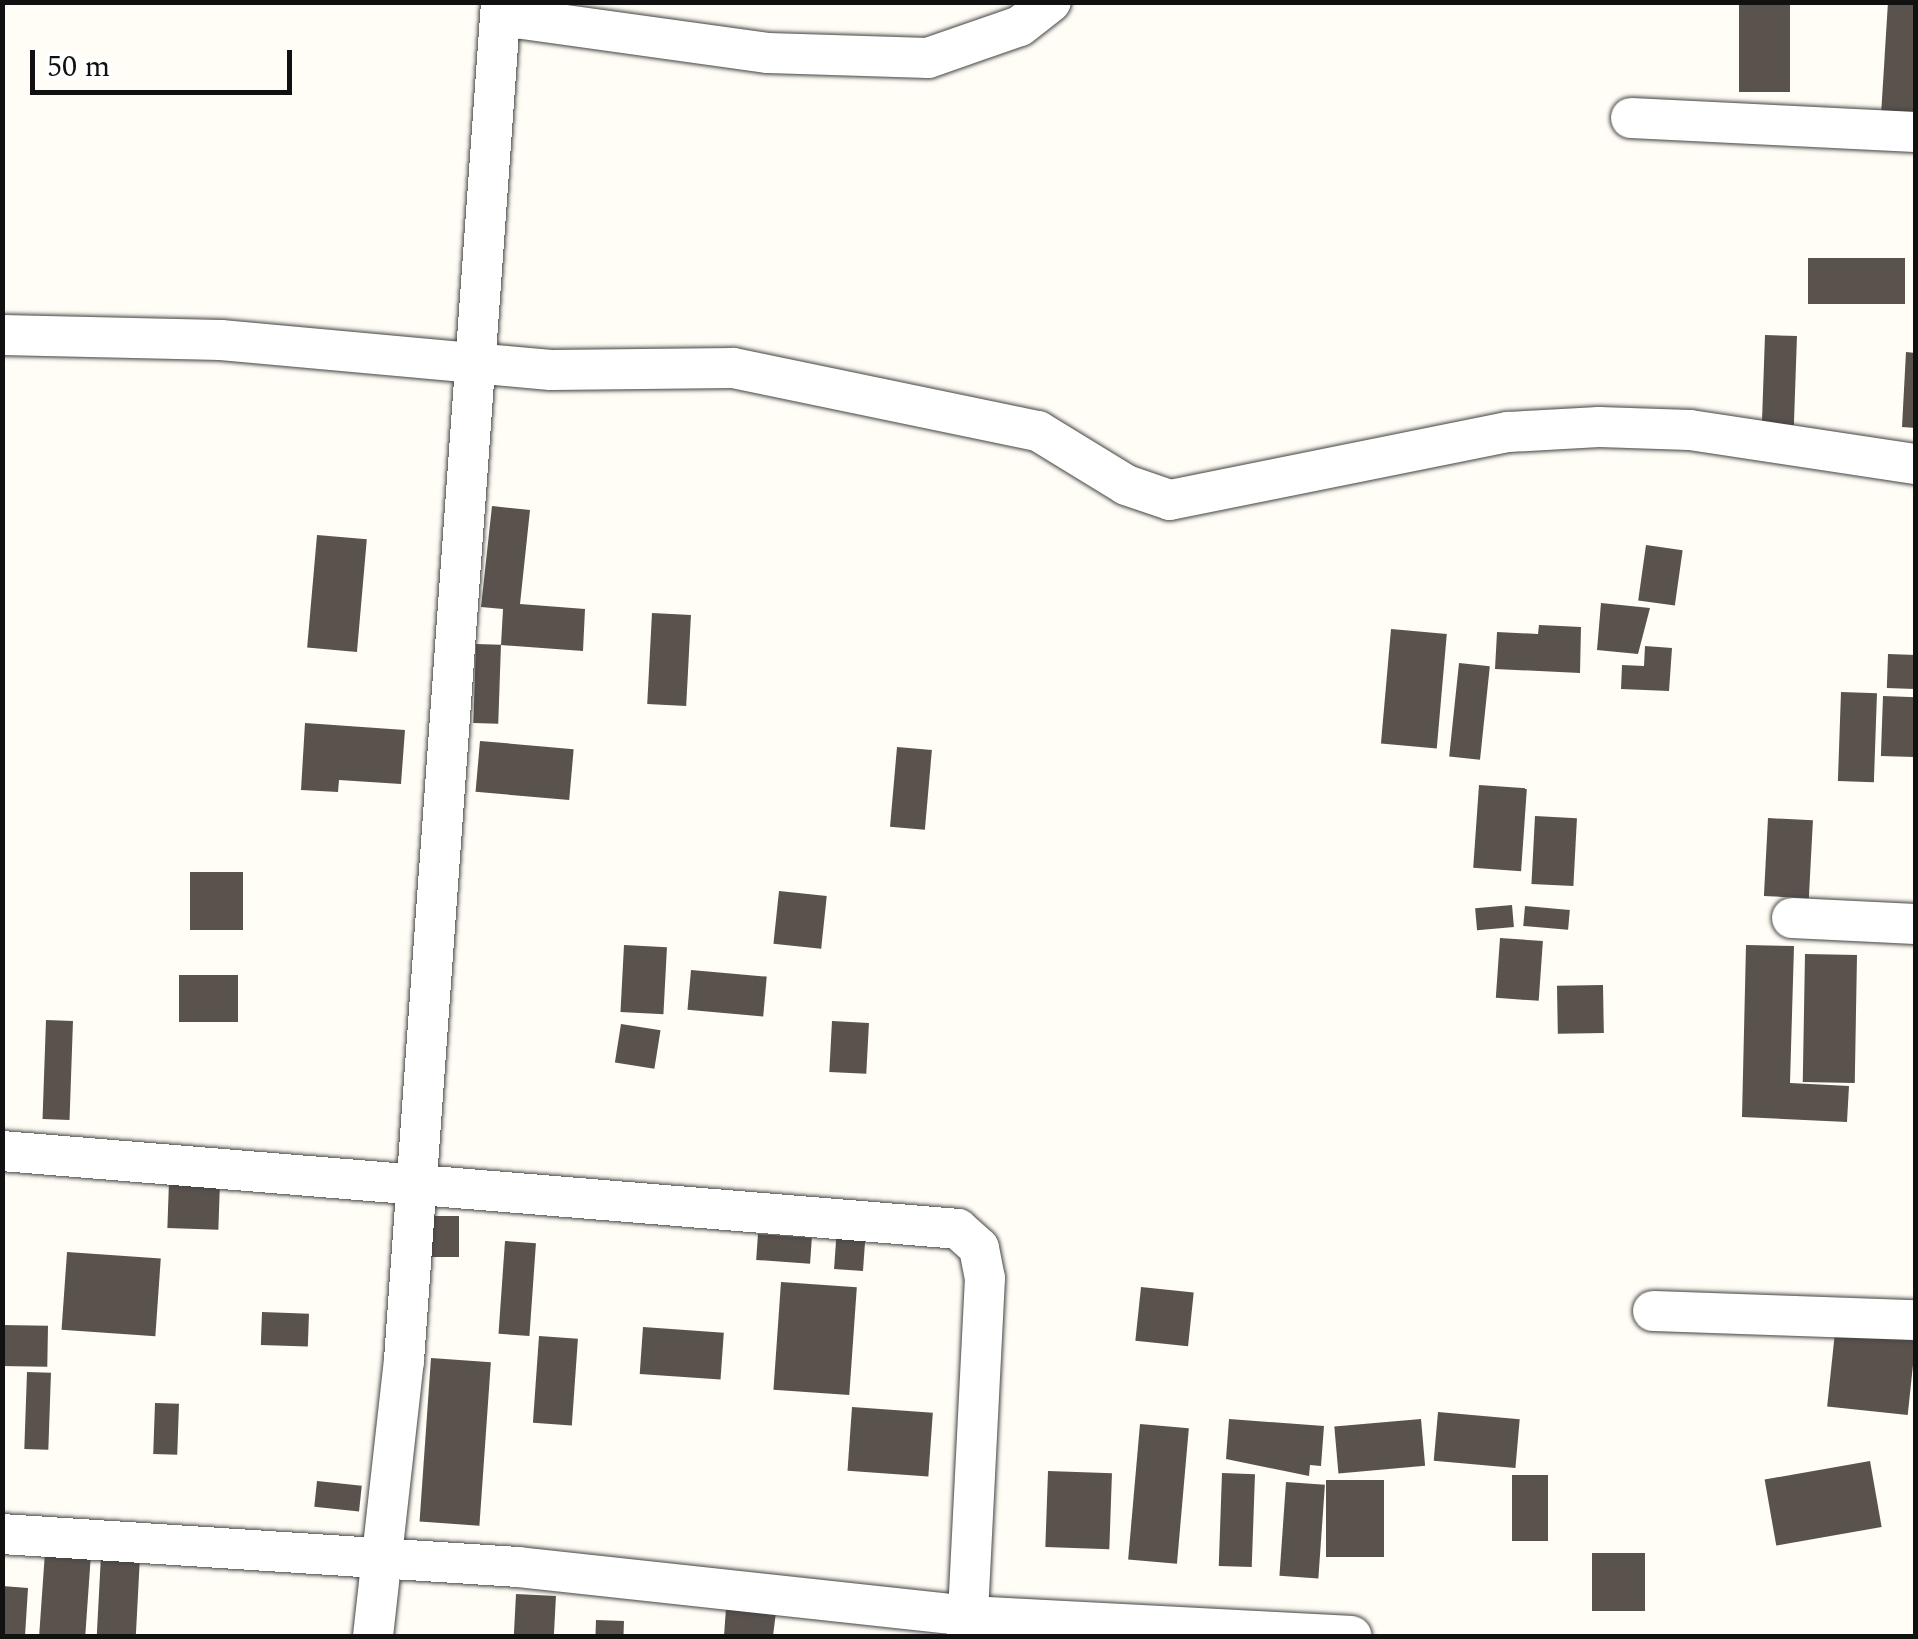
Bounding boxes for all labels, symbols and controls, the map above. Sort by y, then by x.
scale bar [35,30,298,92]
text: 50 m [47,44,110,90]

